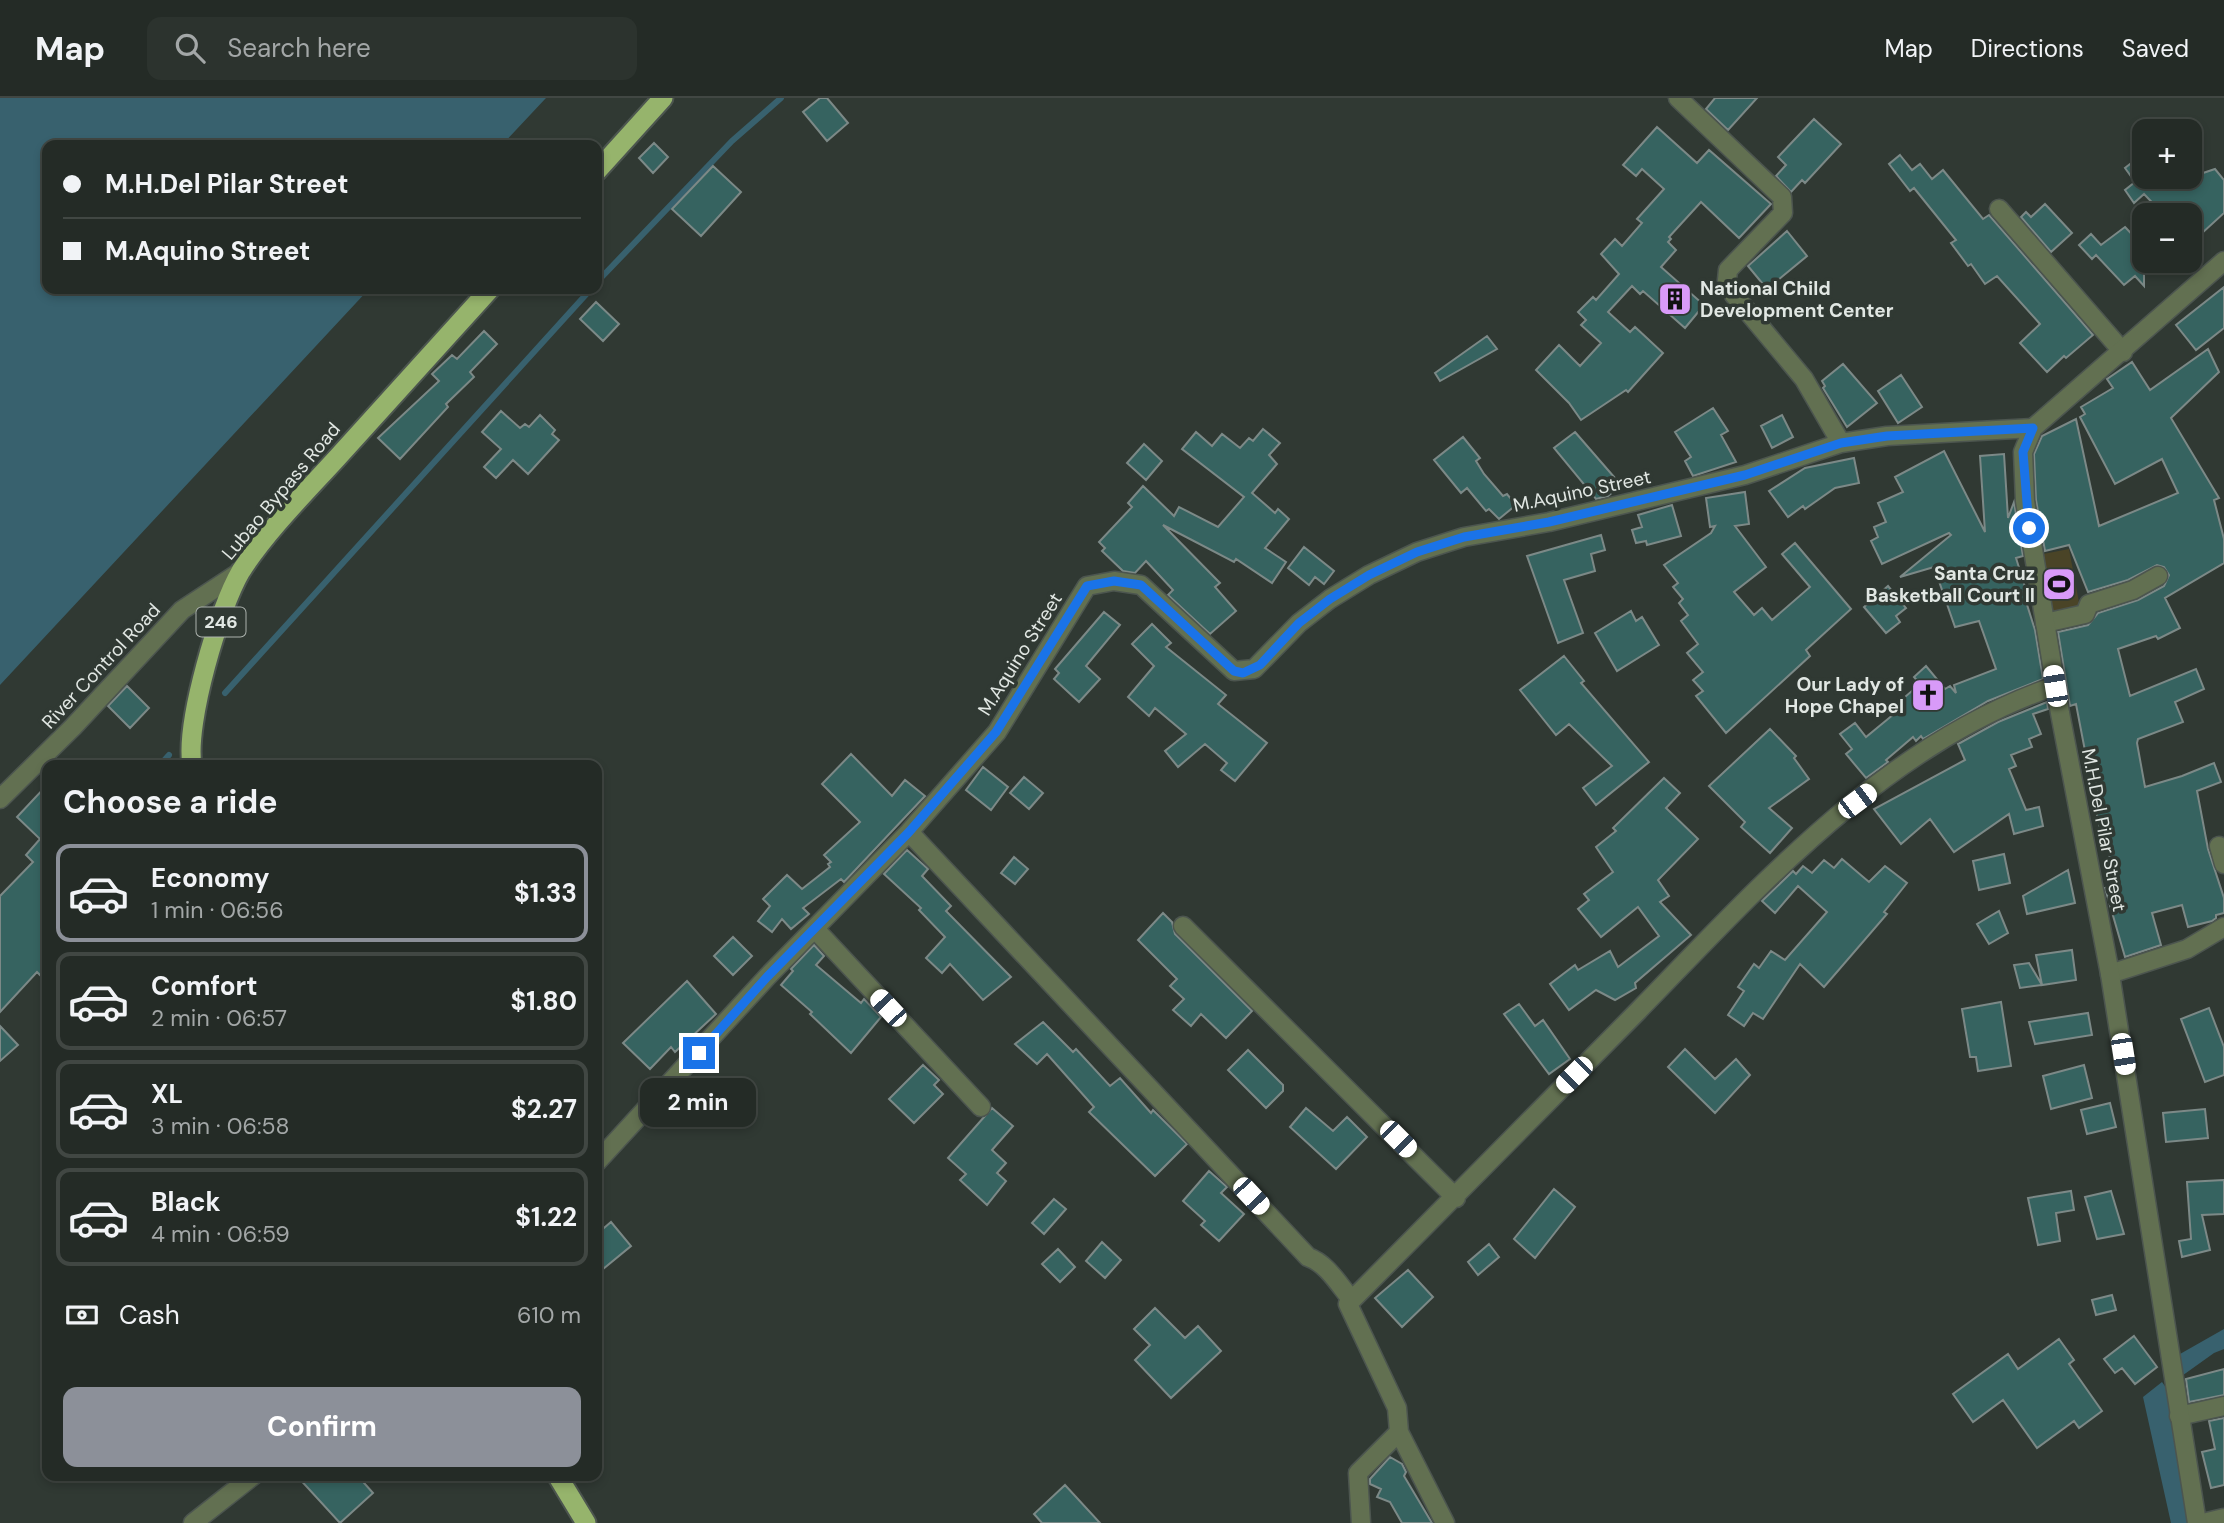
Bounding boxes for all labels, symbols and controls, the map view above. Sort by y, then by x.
search box [147,17,637,80]
text: Map [35,27,105,70]
icon: search [171,29,209,67]
text: Search here [227,31,371,65]
text: Map [1885,33,1933,64]
text: Directions [1971,33,2084,64]
text: Saved [2122,33,2189,64]
map controls [2132,119,2202,273]
button: + [2132,119,2202,189]
text: M.H.Del Pilar Street [105,167,349,201]
button: − [2132,203,2202,273]
text: M.Aquino Street [105,234,310,268]
place label: National Child Development Center [1700,276,1894,323]
building icon: National Child Development Center [1656,280,1694,318]
street label: Lubao Bypass Road [216,417,346,565]
street label: M.Aquino Street [1511,464,1653,518]
route start [2013,512,2045,544]
place label: Santa Cruz Basketball Court II [1866,561,2035,608]
sports icon: Santa Cruz Basketball Court II [2040,565,2078,603]
street label: M.Aquino Street [972,588,1068,720]
street label: River Control Road [36,598,166,734]
road number: 246 [196,608,246,636]
car [2042,664,2069,708]
place label: Our Lady of Hope Chapel [1785,672,1904,719]
church icon: Our Lady of Hope Chapel [1909,676,1947,714]
street label: M.H.Del Pilar Street [2076,746,2132,914]
car [1834,780,1881,822]
text: Choose a ride [63,781,278,823]
text: Economy [151,861,269,895]
icon: car [67,862,130,925]
text: $1.33 [514,876,577,910]
text: 1 min · 06:56 [151,895,284,925]
text: Comfort [151,969,257,1003]
icon: car [67,970,130,1033]
text: $1.80 [511,984,577,1018]
car [866,985,911,1031]
text: 2 min · 06:57 [151,1003,287,1033]
car [2110,1032,2137,1076]
route end [683,1037,715,1069]
car [1552,1053,1597,1097]
text: XL [151,1077,183,1111]
callout: 2 min [641,1077,757,1126]
icon: car [67,1078,130,1141]
text: 2 min [668,1087,728,1117]
text: $2.27 [511,1092,577,1126]
text: 3 min · 06:58 [151,1111,290,1141]
car [1376,1117,1421,1161]
car [1229,1173,1274,1219]
text: Black [151,1185,221,1219]
icon: car [67,1186,130,1249]
text: $1.22 [515,1200,577,1234]
text: 4 min · 06:59 [151,1219,290,1249]
icon: cash [63,1296,101,1334]
text: Cash [119,1298,180,1332]
text: 610 m [517,1300,581,1330]
button: Confirm [63,1387,581,1467]

